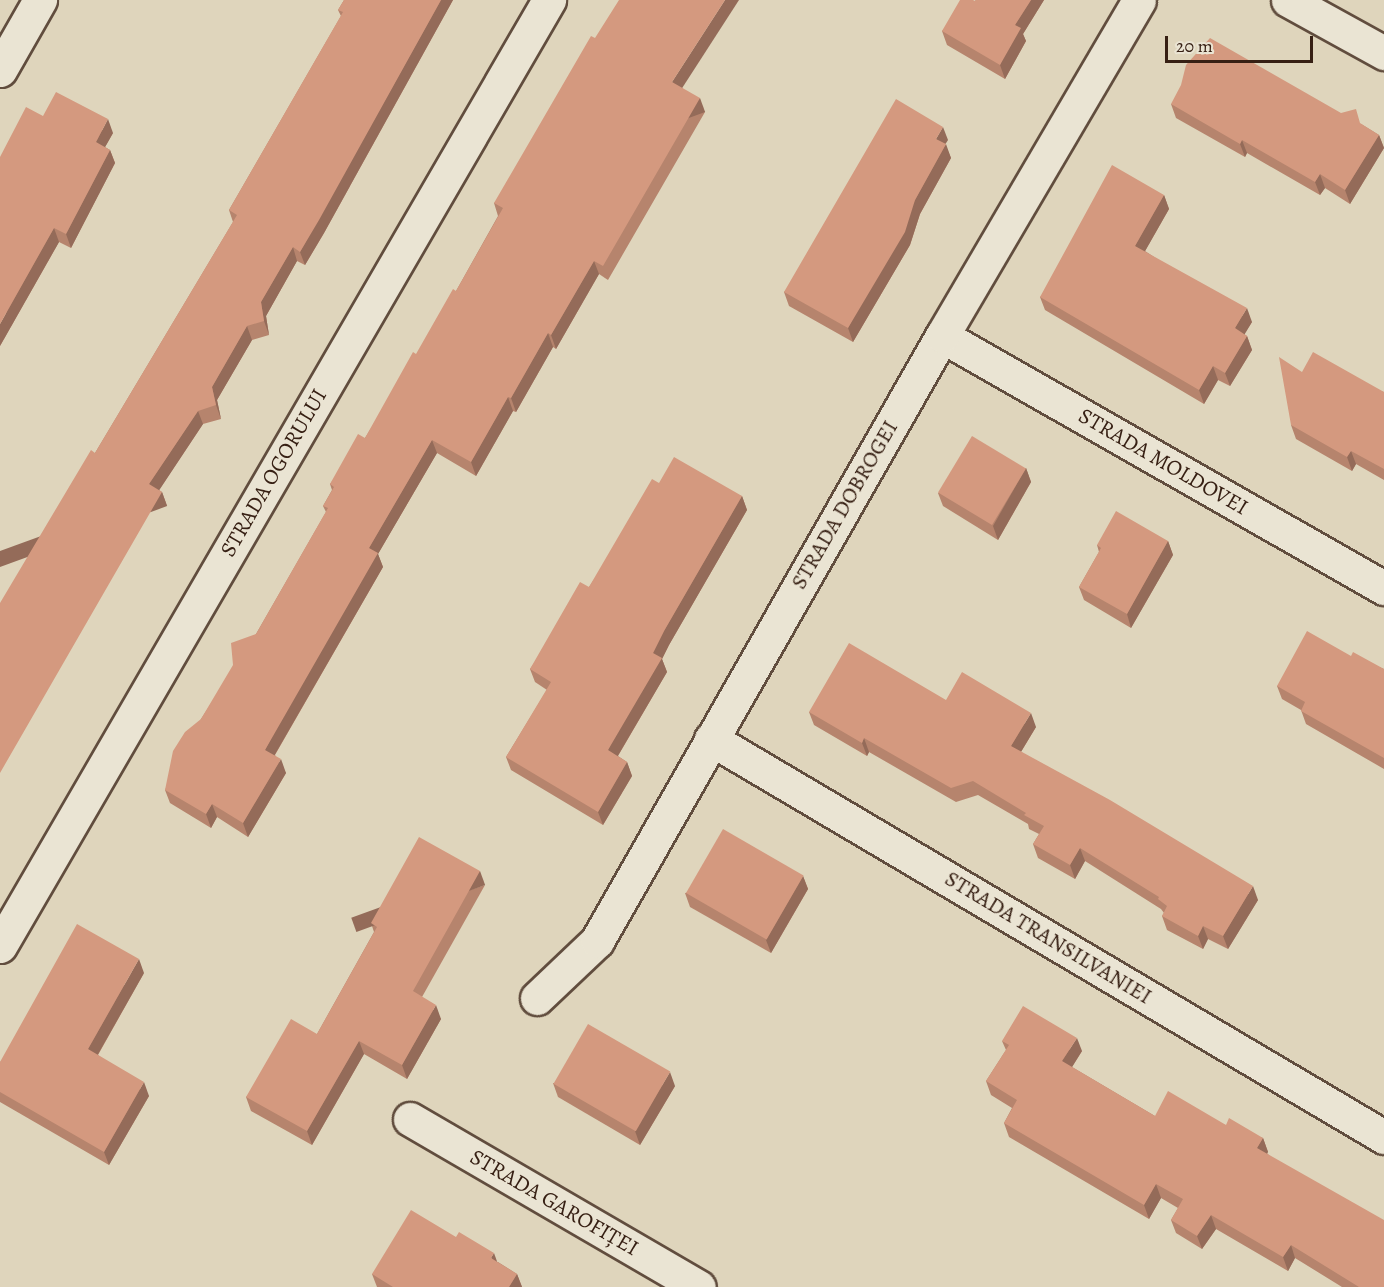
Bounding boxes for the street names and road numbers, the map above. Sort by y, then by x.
street label: STRADA OGORULUI [215,384,333,562]
street label: STRADA MOLDOVEI [1074,403,1252,521]
street label: STRADA DOBROGEI [786,416,904,594]
street label: STRADA TRANSILVANIEI [940,866,1156,1010]
street label: STRADA GAROFIȚEI [465,1144,643,1262]

